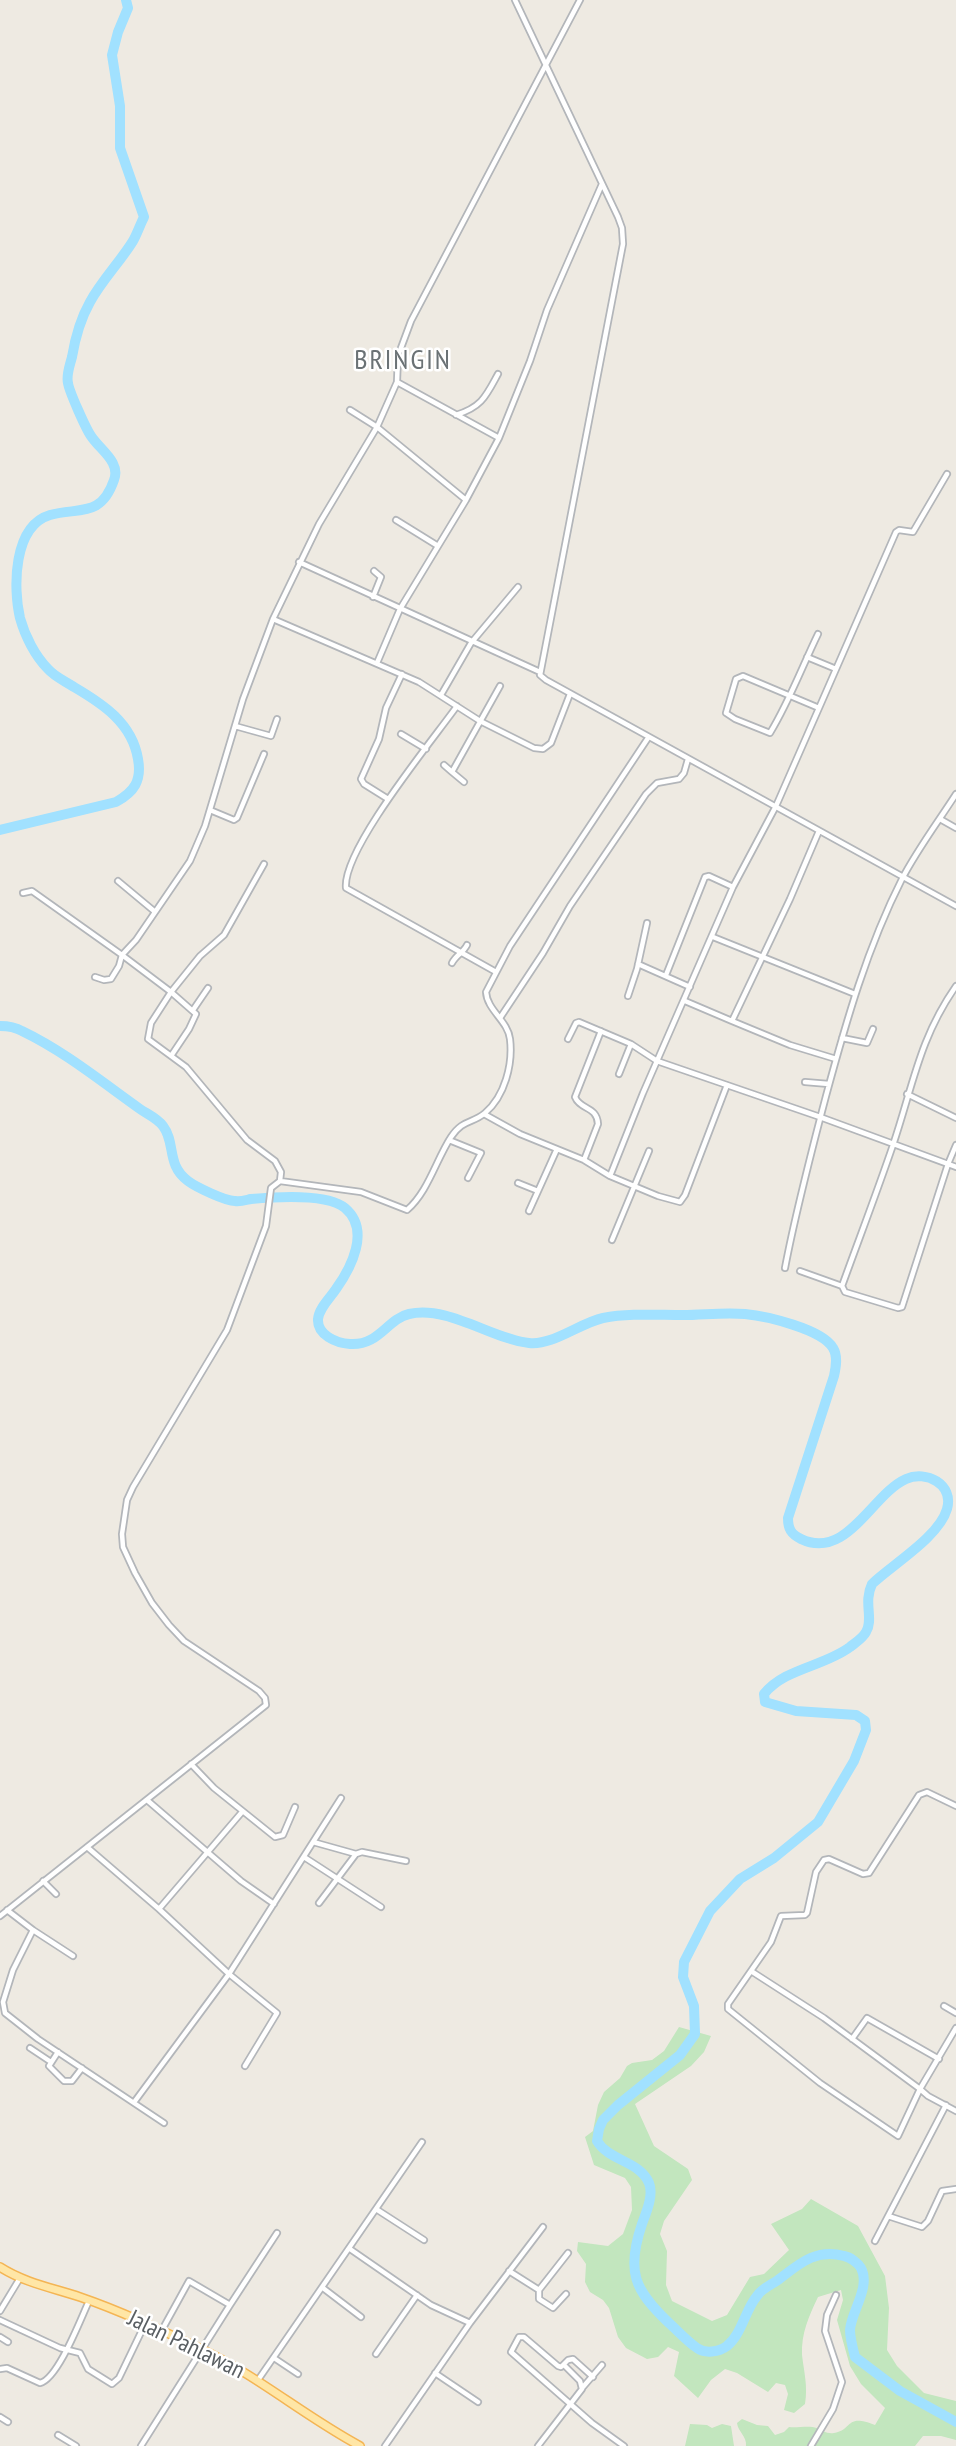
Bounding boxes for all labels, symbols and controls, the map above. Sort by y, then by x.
district label: BRINGIN [355,344,451,378]
street label: Jalan Pahlawan [123,2304,249,2386]

